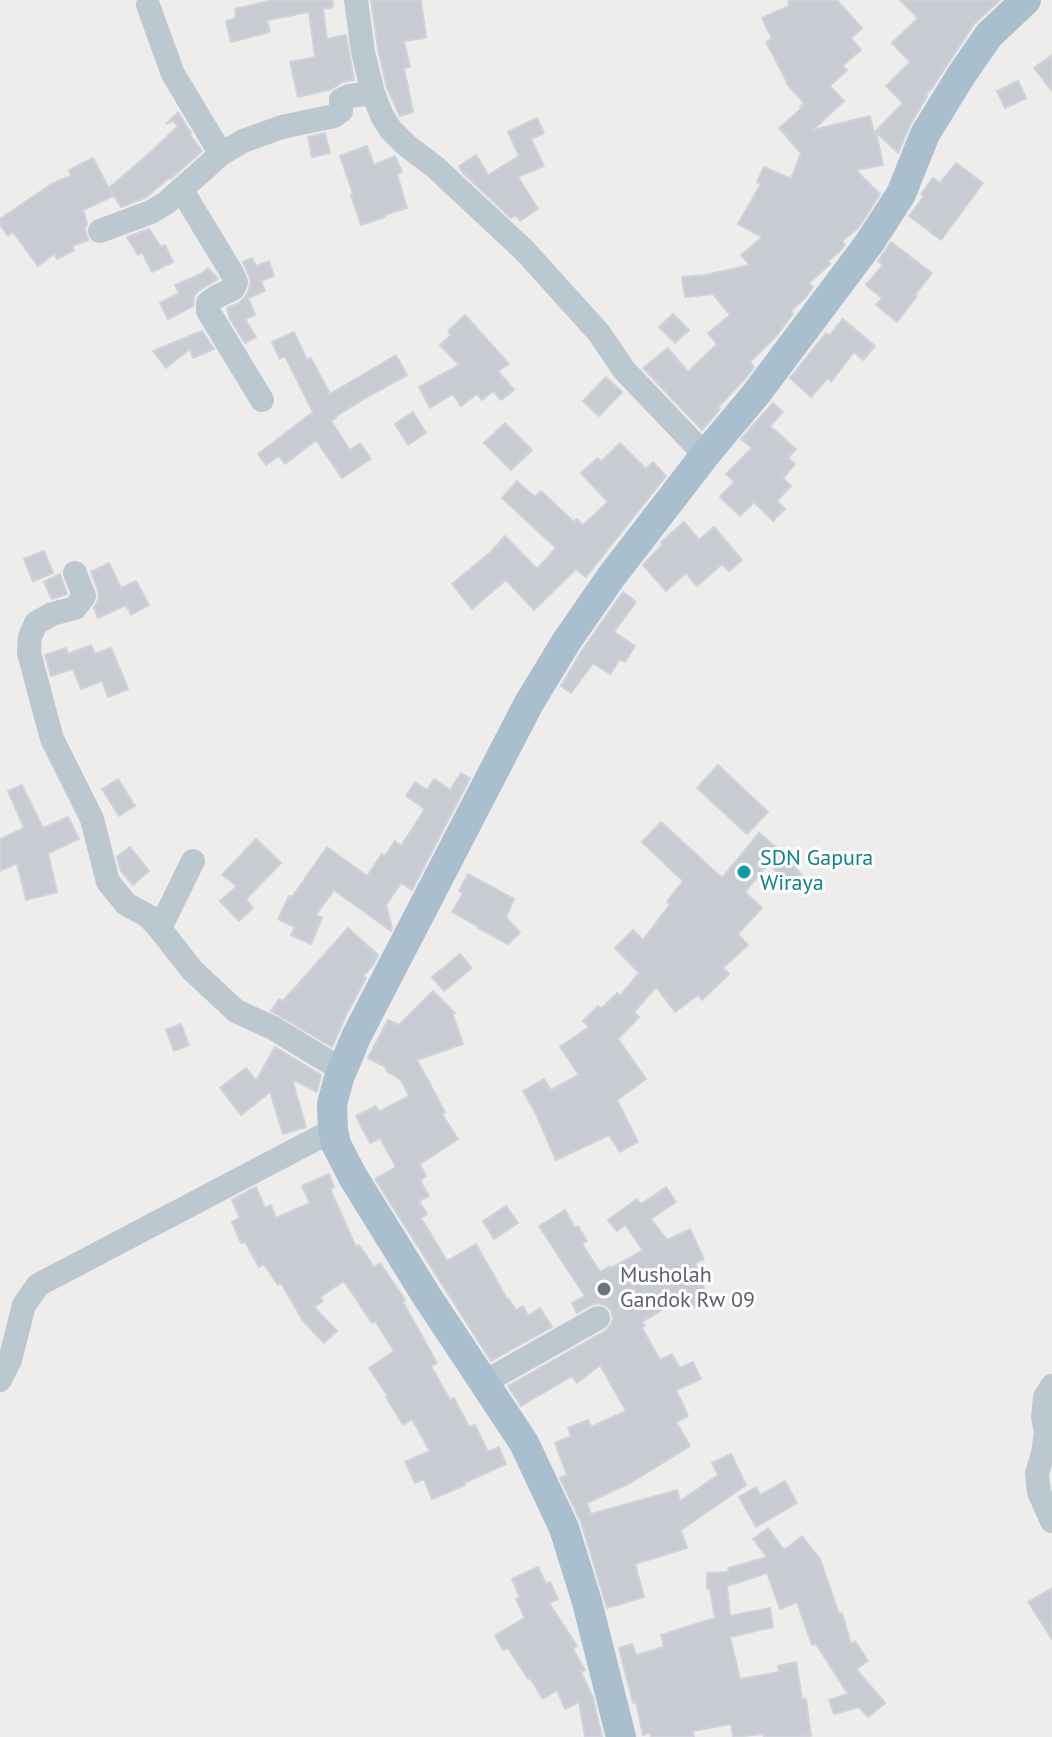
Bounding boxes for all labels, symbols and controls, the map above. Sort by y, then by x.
place label: SDN Gapura Wiraya [760,846,873,898]
marker: SDN Gapura Wiraya [735,863,753,881]
place label: Musholah Gandok Rw 09 [620,1263,755,1314]
marker: Musholah Gandok Rw 09 [595,1280,613,1298]

